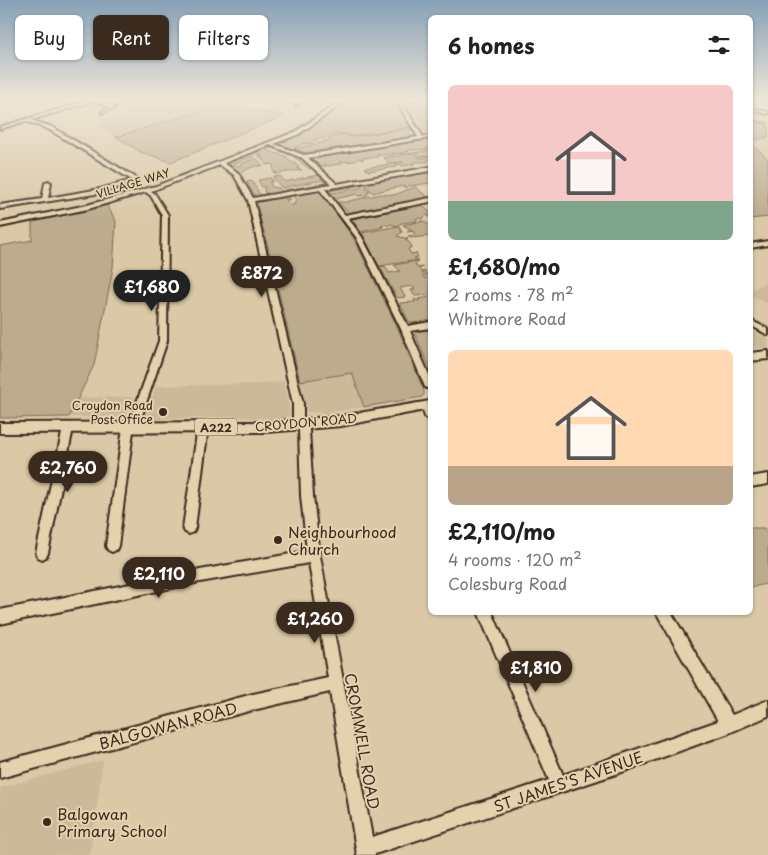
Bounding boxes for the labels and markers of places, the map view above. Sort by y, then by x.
pin: £872 [232,256,292,298]
pin: £1,680 [111,270,193,312]
place label: Croydon Road Post Office [72,396,153,428]
marker: Croydon Road Post Office [157,406,169,418]
pin: £2,760 [27,450,109,493]
place label: Neighbourhood Church [288,520,397,560]
marker: Neighbourhood Church [272,534,284,546]
pin: £2,110 [118,556,200,599]
pin: £1,260 [274,602,356,644]
pin: £1,810 [495,650,577,693]
place label: Balgowan Primary School [57,802,167,842]
marker: Balgowan Primary School [41,816,53,828]

